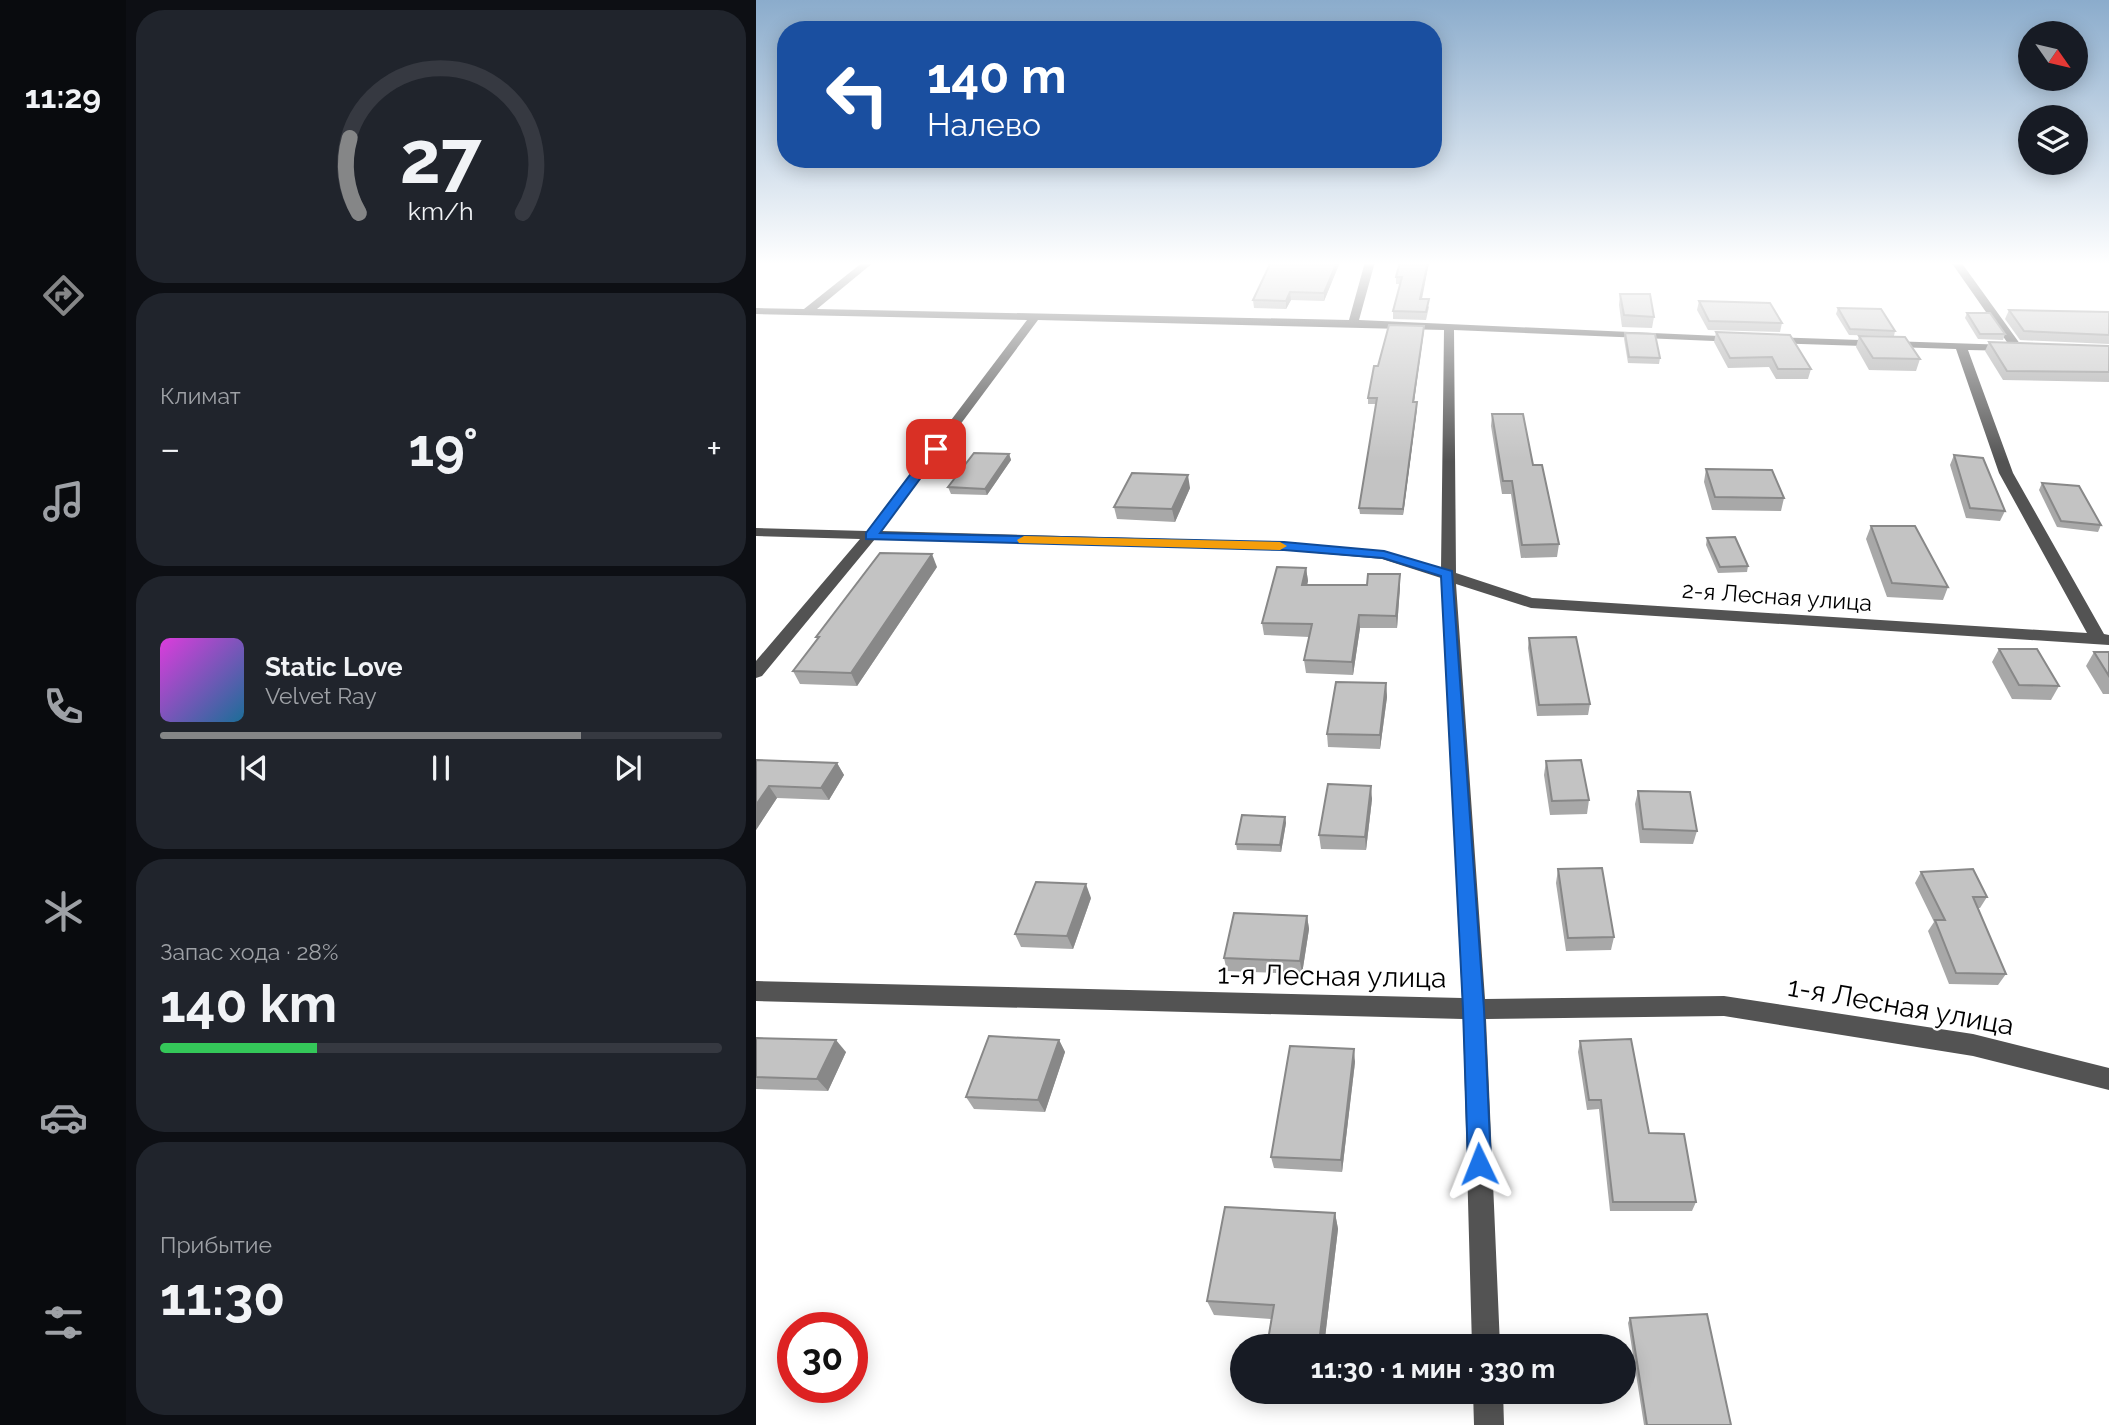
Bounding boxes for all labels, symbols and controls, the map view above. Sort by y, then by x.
north arrow [2018,21,2088,91]
map controls [2018,21,2088,175]
text: 140 m [927,47,1067,104]
icon: left [812,49,903,140]
text: 11:29 [25,78,101,115]
button: layers [2018,105,2088,175]
text: Налево [927,106,1041,143]
text: 27 [400,115,482,200]
text: km/h [408,195,474,225]
icon: directions [39,271,88,320]
text: Климат [160,382,241,409]
text: 19° [409,417,478,478]
pin [906,419,966,479]
text: − [160,426,180,471]
text: + [706,426,722,471]
icon: arrive [917,430,955,468]
icon: music [39,477,88,526]
street label: 2-я Лесная улица [1681,576,1873,616]
text: Static Love [265,652,403,682]
icon: phone [39,682,88,731]
text: Velvet Ray [265,682,377,709]
icon: previous [235,749,273,787]
icon: pause [422,749,460,787]
icon: next [609,749,647,787]
icon: climate [39,887,88,936]
text: Запас хода · 28% [160,938,338,965]
street label: 1-я Лесная улица [1217,958,1447,994]
street label: 1-я Лесная улица [1785,970,2017,1042]
text: 140 km [160,973,337,1034]
icon: car [39,1093,88,1142]
position arrow [1442,1127,1516,1201]
text: Прибытие [160,1231,272,1258]
text: 11:30 [160,1266,285,1327]
icon: filters [39,1298,88,1347]
speed limit sign: 30 [777,1312,868,1403]
text: 11:30 · 1 мин · 330 m [1311,1354,1555,1384]

